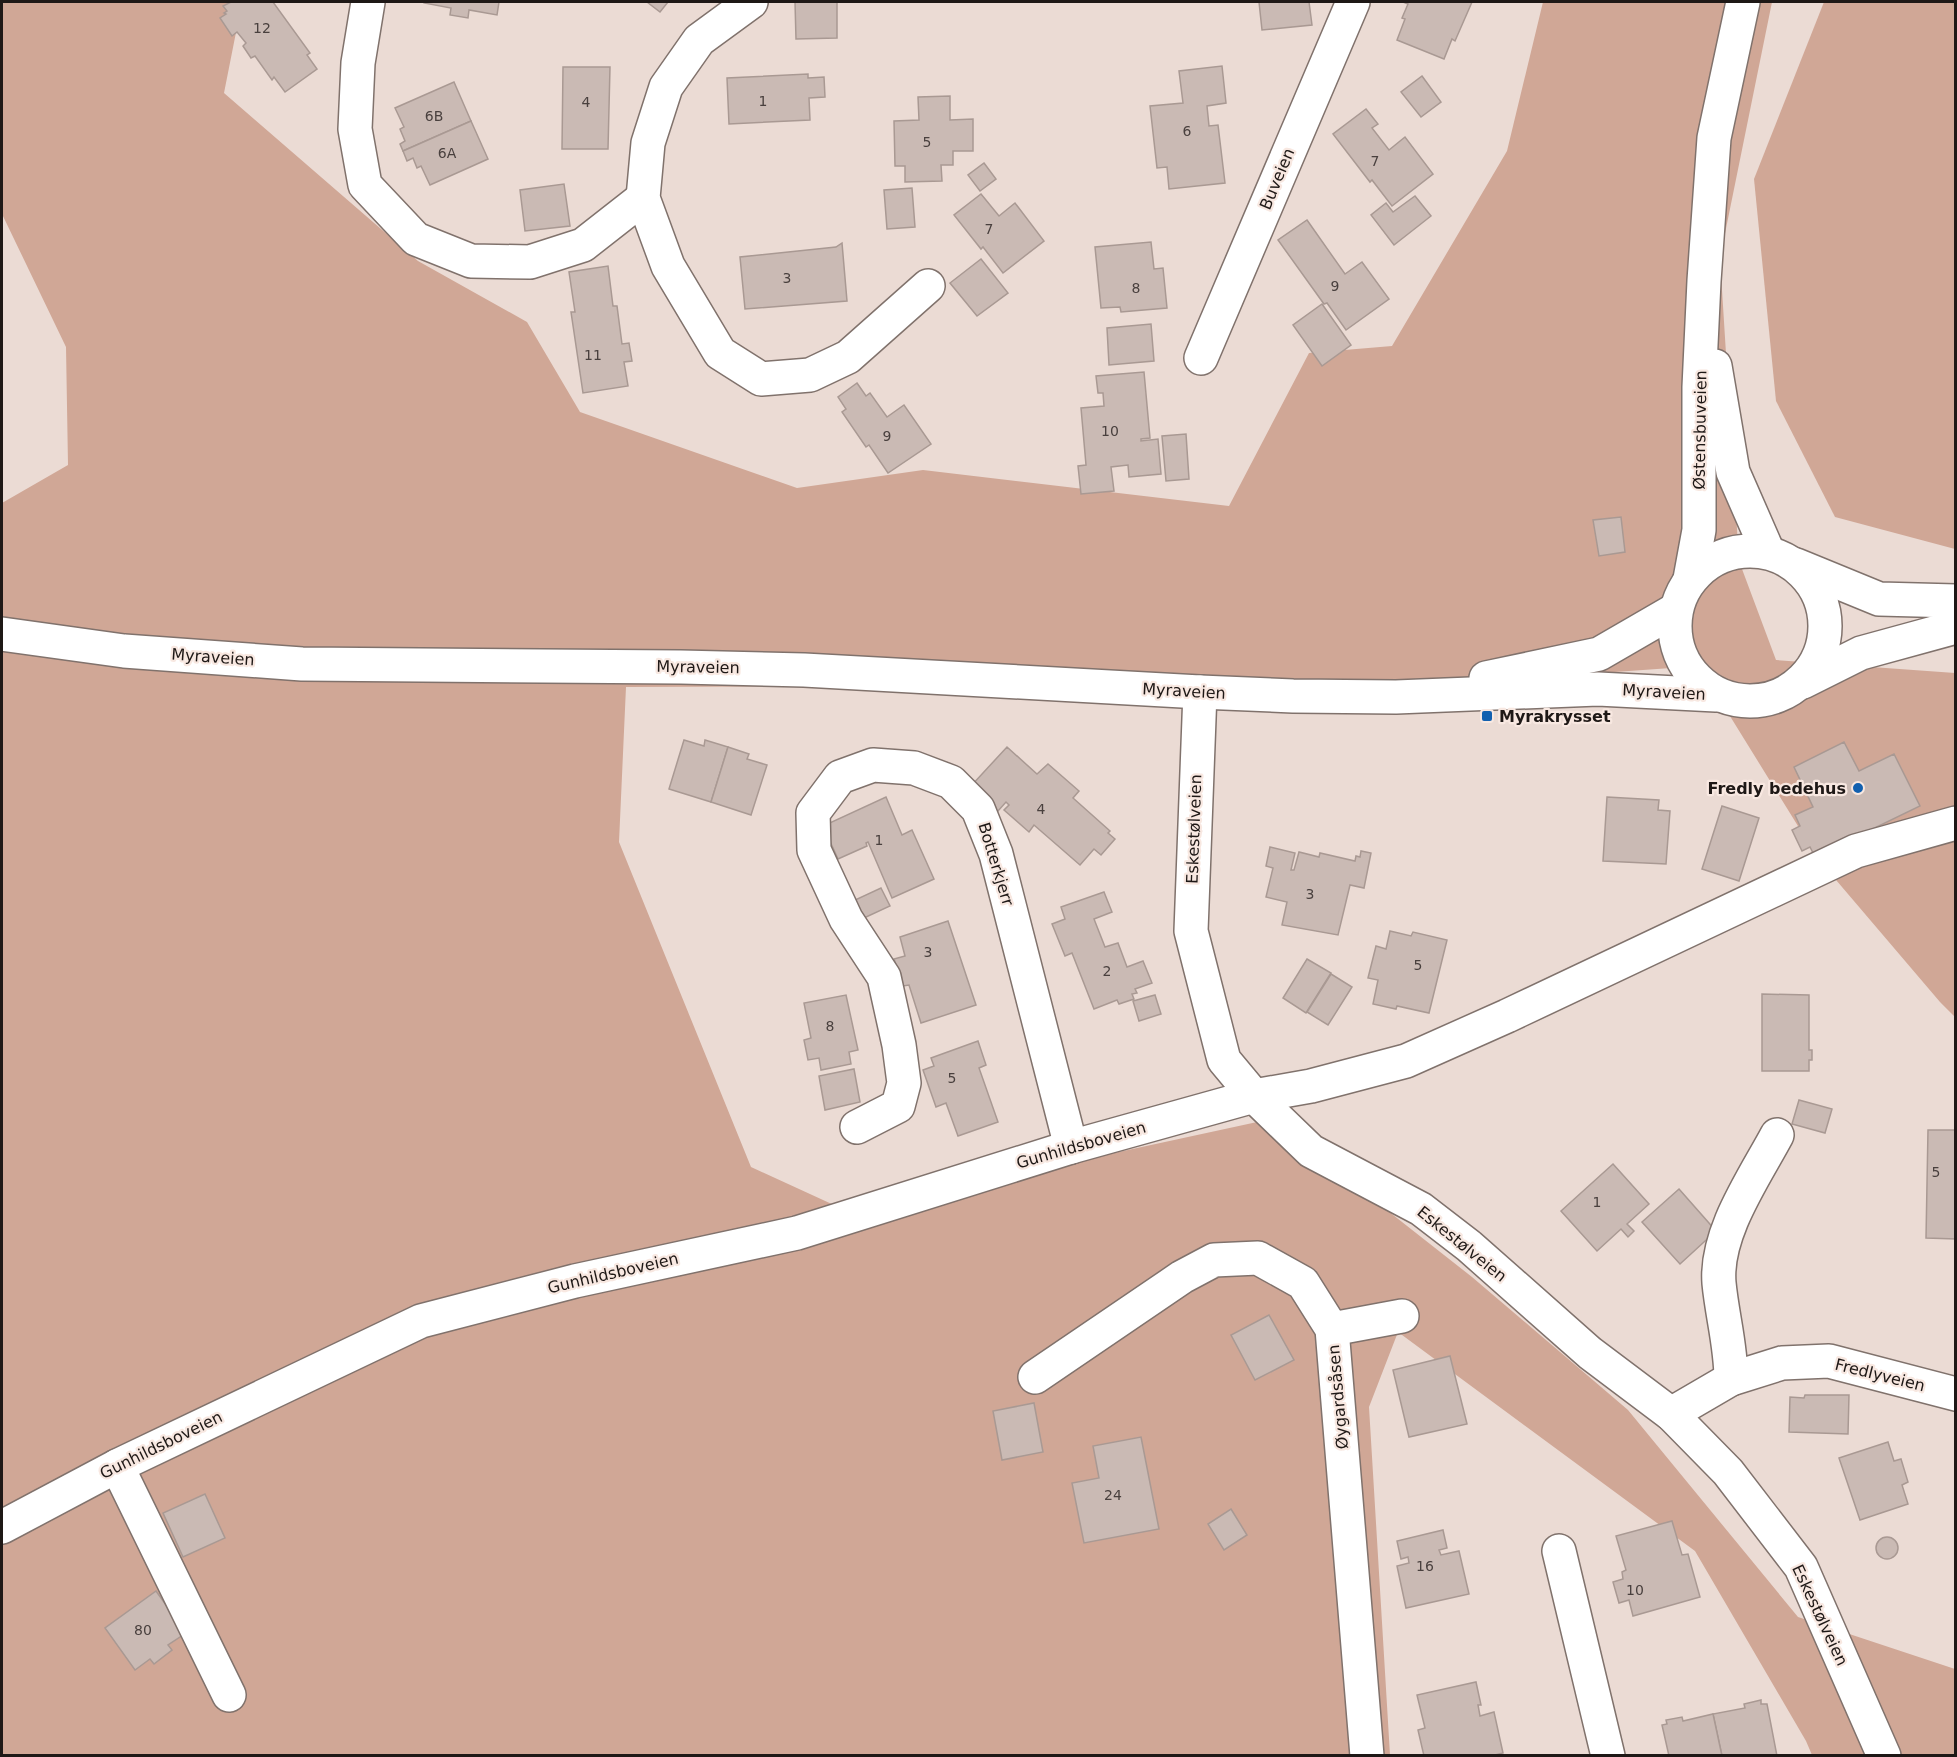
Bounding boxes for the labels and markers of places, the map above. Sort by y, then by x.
place label: Myrakrysset [1499,707,1611,726]
marker: Myrakrysset [1480,709,1494,723]
place label: Fredly bedehus [1708,779,1846,798]
marker: Fredly bedehus [1851,781,1865,795]

